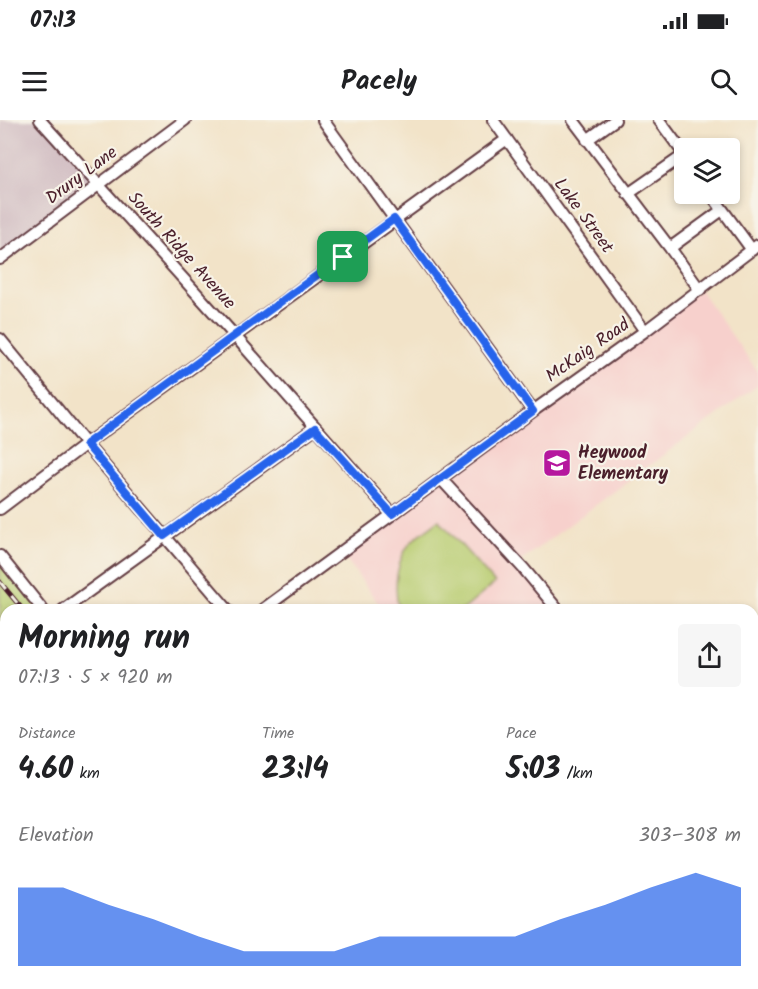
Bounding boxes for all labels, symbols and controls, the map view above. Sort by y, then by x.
text: 07:13 [30,4,76,39]
text: Pacely [341,60,417,103]
icon: menu [18,65,51,98]
icon: search [707,65,740,98]
map controls [674,138,740,204]
button: layers [674,138,740,204]
street label: Drury Lane [40,139,124,213]
street label: Lake Street [545,172,621,261]
street label: South Ridge Avenue [120,185,242,317]
pin [317,231,368,282]
icon: arrive [326,240,359,273]
street label: McKaig Road [540,311,637,391]
place label: Heywood Elementary [578,439,669,489]
school or university icon: Heywood Elementary [541,447,573,479]
text: Morning run [18,613,190,666]
button: share [678,624,741,687]
text: 07:13 · 5 × 920 m [18,662,172,694]
text: Distance [18,721,76,746]
text: Time [262,721,294,746]
text: Pace [506,721,537,746]
text: 4.60 [18,746,73,794]
text: 23:14 [262,746,329,794]
text: 5:03 [506,746,560,794]
text: km [73,761,100,786]
text: /km [560,761,593,786]
text: Elevation [18,820,94,852]
text: 303–308 m [639,820,741,852]

